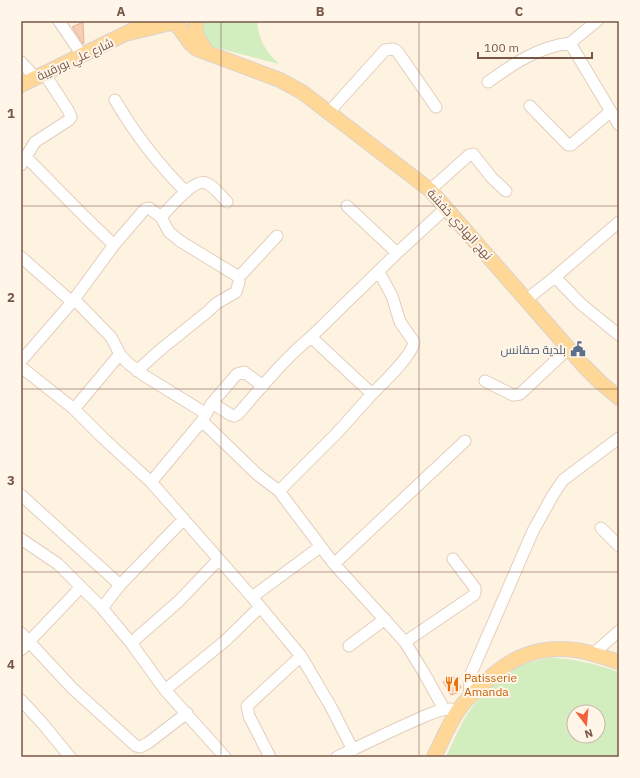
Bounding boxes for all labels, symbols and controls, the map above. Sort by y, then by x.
text: A [117,3,126,20]
text: B [316,3,325,20]
text: C [515,3,524,20]
scale bar [478,34,592,60]
street label: شارع علي بورقيبة [34,35,117,86]
text: 100 m [484,40,519,55]
text: 1 [7,105,15,122]
street label: نهج الهادي خفشة [422,185,496,265]
text: 2 [7,289,15,306]
public building icon: بلدية صقانس [569,340,587,358]
place label: بلدية صقانس [501,342,566,357]
text: 3 [7,472,15,489]
text: 4 [7,656,15,673]
place label: Patisserie Amanda [464,670,517,699]
restaurant icon: Patisserie Amanda [443,675,461,693]
north arrow [566,704,606,744]
text: N [583,726,595,741]

